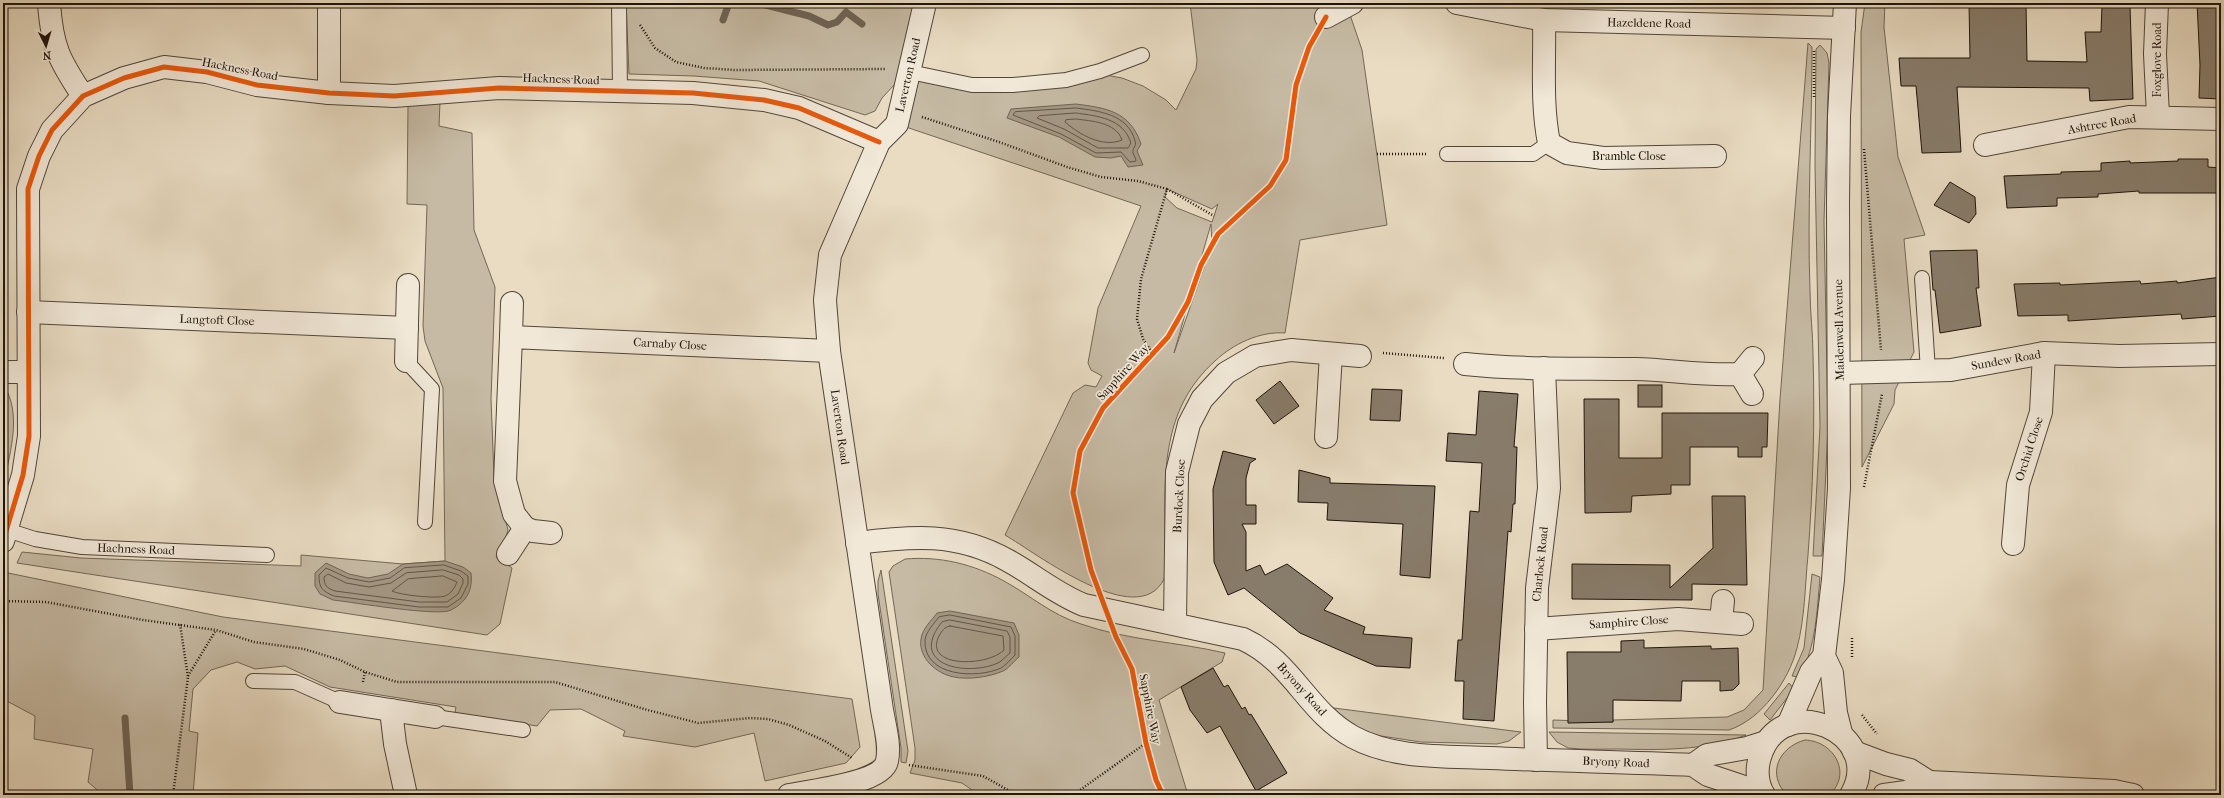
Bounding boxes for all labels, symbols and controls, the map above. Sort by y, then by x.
street label: Hazeldene Road [1607,15,1692,31]
street label: Foxglove Road [2150,22,2164,97]
north arrow [26,26,66,66]
street label: Laverton Road [893,36,923,114]
text: N [41,49,52,62]
street label: Hackness Road [201,55,280,83]
street label: Hackness Road [522,71,600,87]
street label: Ashtree Road [2066,111,2138,137]
street label: Bramble Close [1592,149,1666,163]
street label: Maidenwell Avenue [1831,279,1847,381]
street label: Langtoft Close [179,312,255,328]
street label: Carnaby Close [633,335,707,353]
street label: Sapphire Way [1094,340,1152,403]
street label: Sundew Road [1970,347,2042,373]
street label: Laverton Road [828,388,852,466]
street label: Orchid Close [2012,415,2046,483]
street label: Burdock Close [1170,459,1188,533]
street label: Charlock Road [1529,525,1551,602]
street label: Hachness Road [97,541,176,557]
street label: Samphire Close [1589,612,1669,632]
street label: Bryony Road [1274,659,1330,719]
street label: Sapphire Way [1136,673,1164,746]
street label: Bryony Road [1582,754,1650,770]

